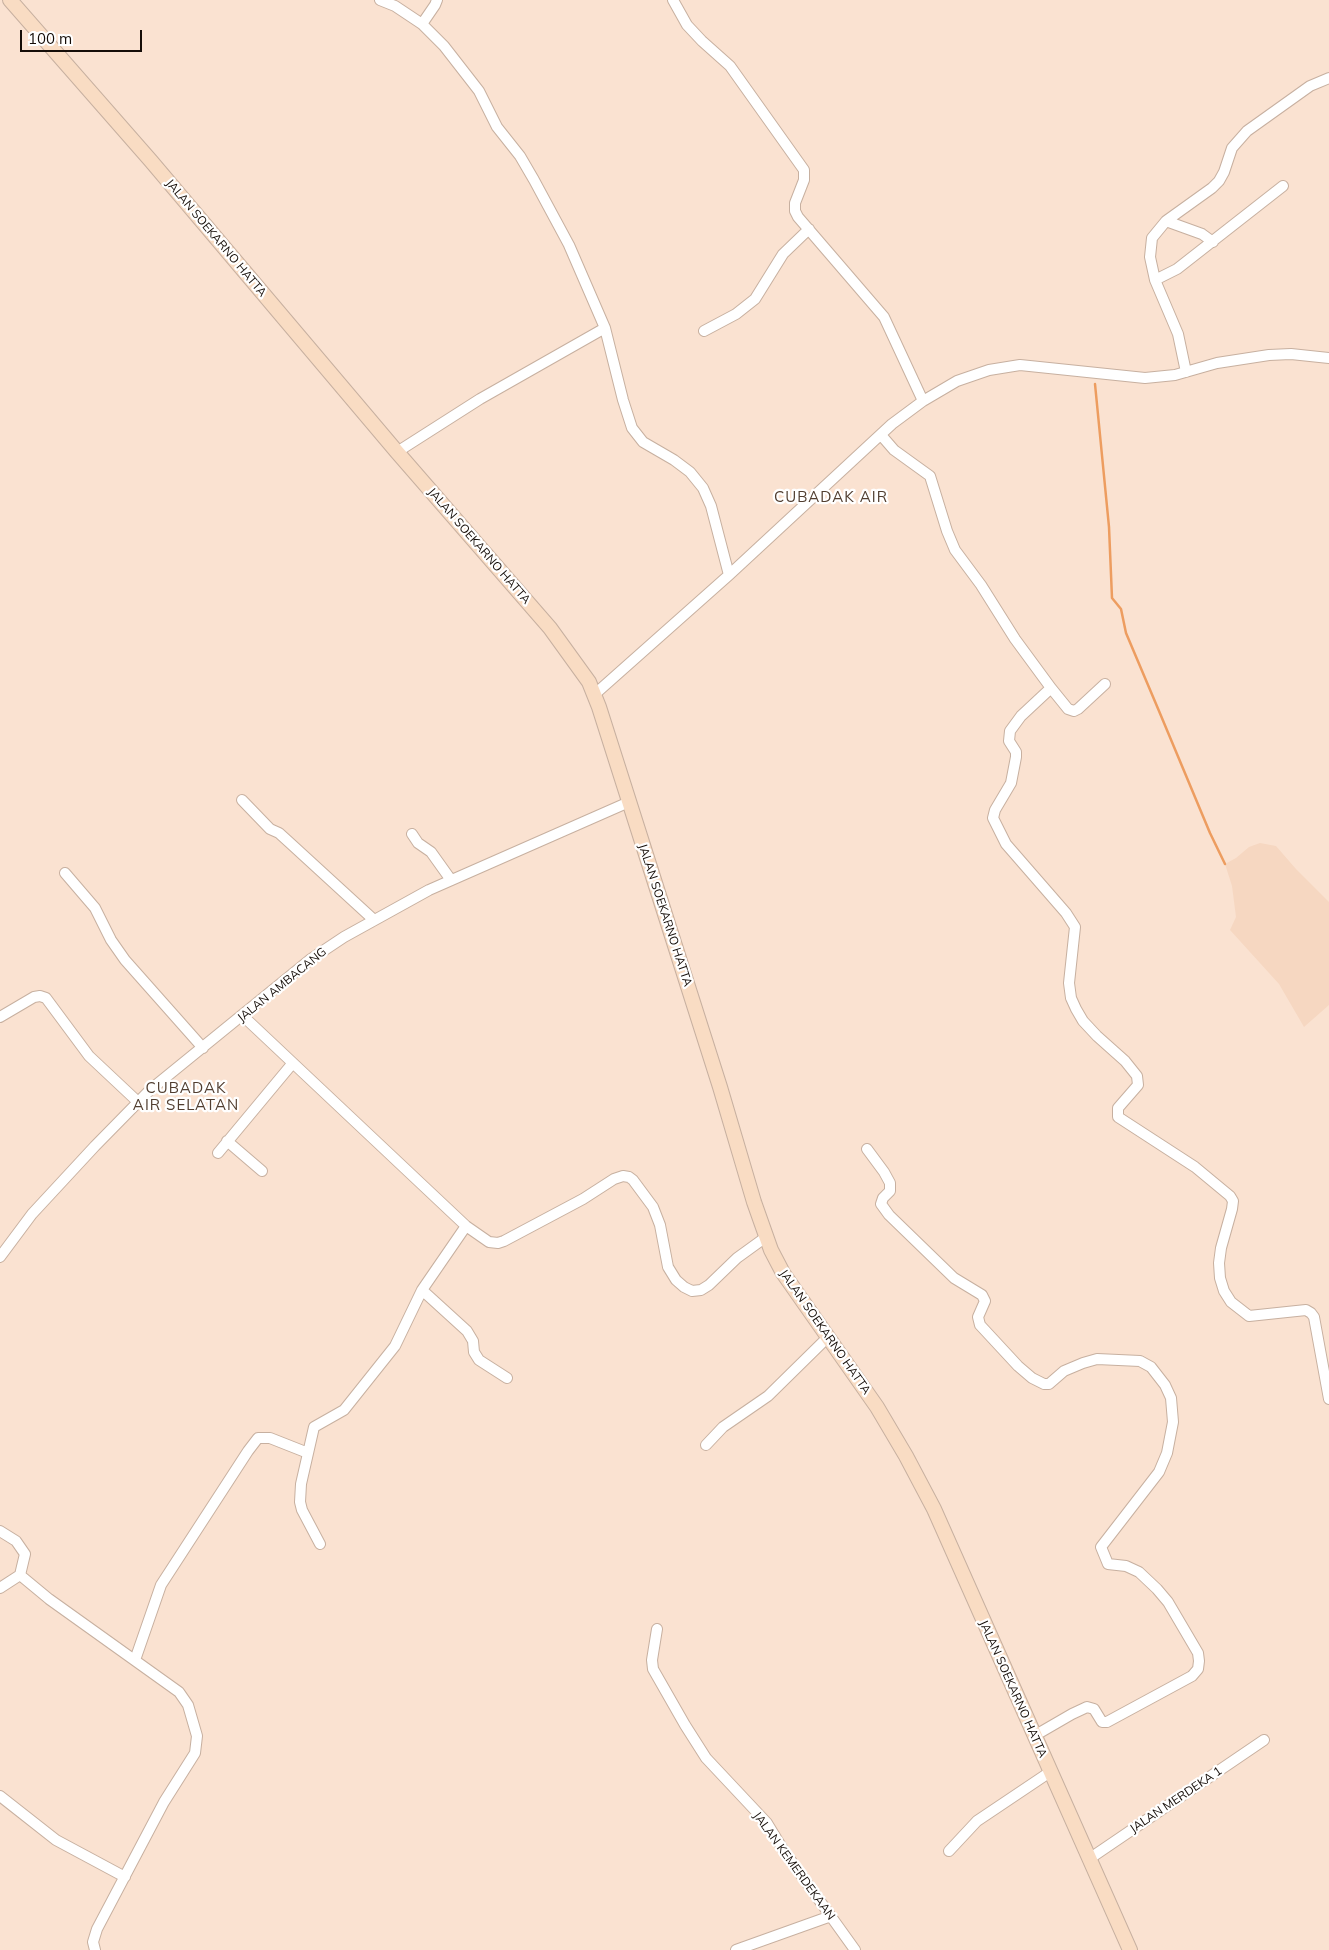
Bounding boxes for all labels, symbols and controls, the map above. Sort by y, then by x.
scale bar [22,20,145,52]
text: 100 m [28,29,72,48]
street label: JALAN SOEKARNO HATTA [163,176,269,300]
street label: JALAN SOEKARNO HATTA [425,485,533,607]
district label: CUBADAK AIR [773,488,889,506]
street label: JALAN SOEKARNO HATTA [635,842,695,988]
street label: JALAN AMBACANG [235,945,329,1025]
district label: CUBADAK AIR SELATAN [131,1079,241,1114]
street label: JALAN SOEKARNO HATTA [776,1267,874,1397]
street label: JALAN SOEKARNO HATTA [976,1618,1050,1760]
street label: JALAN MERDEKA 1 [1127,1764,1225,1836]
street label: JALAN KEMERDEKAAN [750,1809,838,1923]

